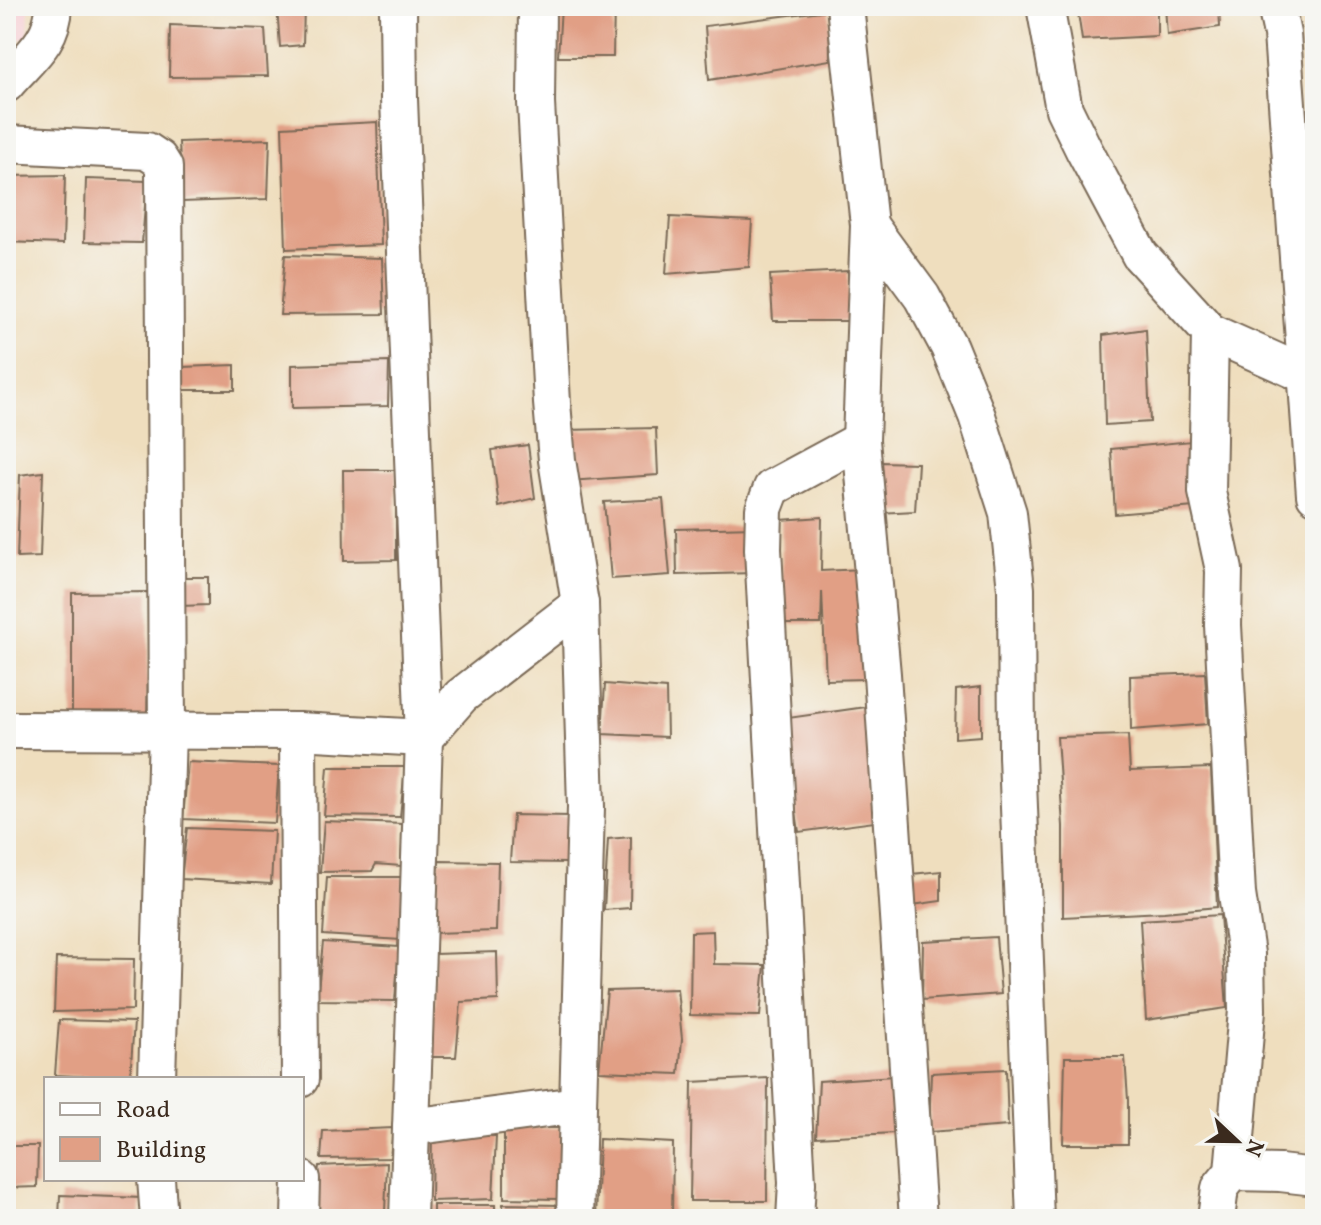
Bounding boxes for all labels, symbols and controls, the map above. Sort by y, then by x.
legend [44,1077,304,1181]
text: Road [116,1094,170,1128]
north arrow [1197,1101,1277,1181]
text: Building [116,1134,206,1168]
text: N [1236,1134,1271,1161]

